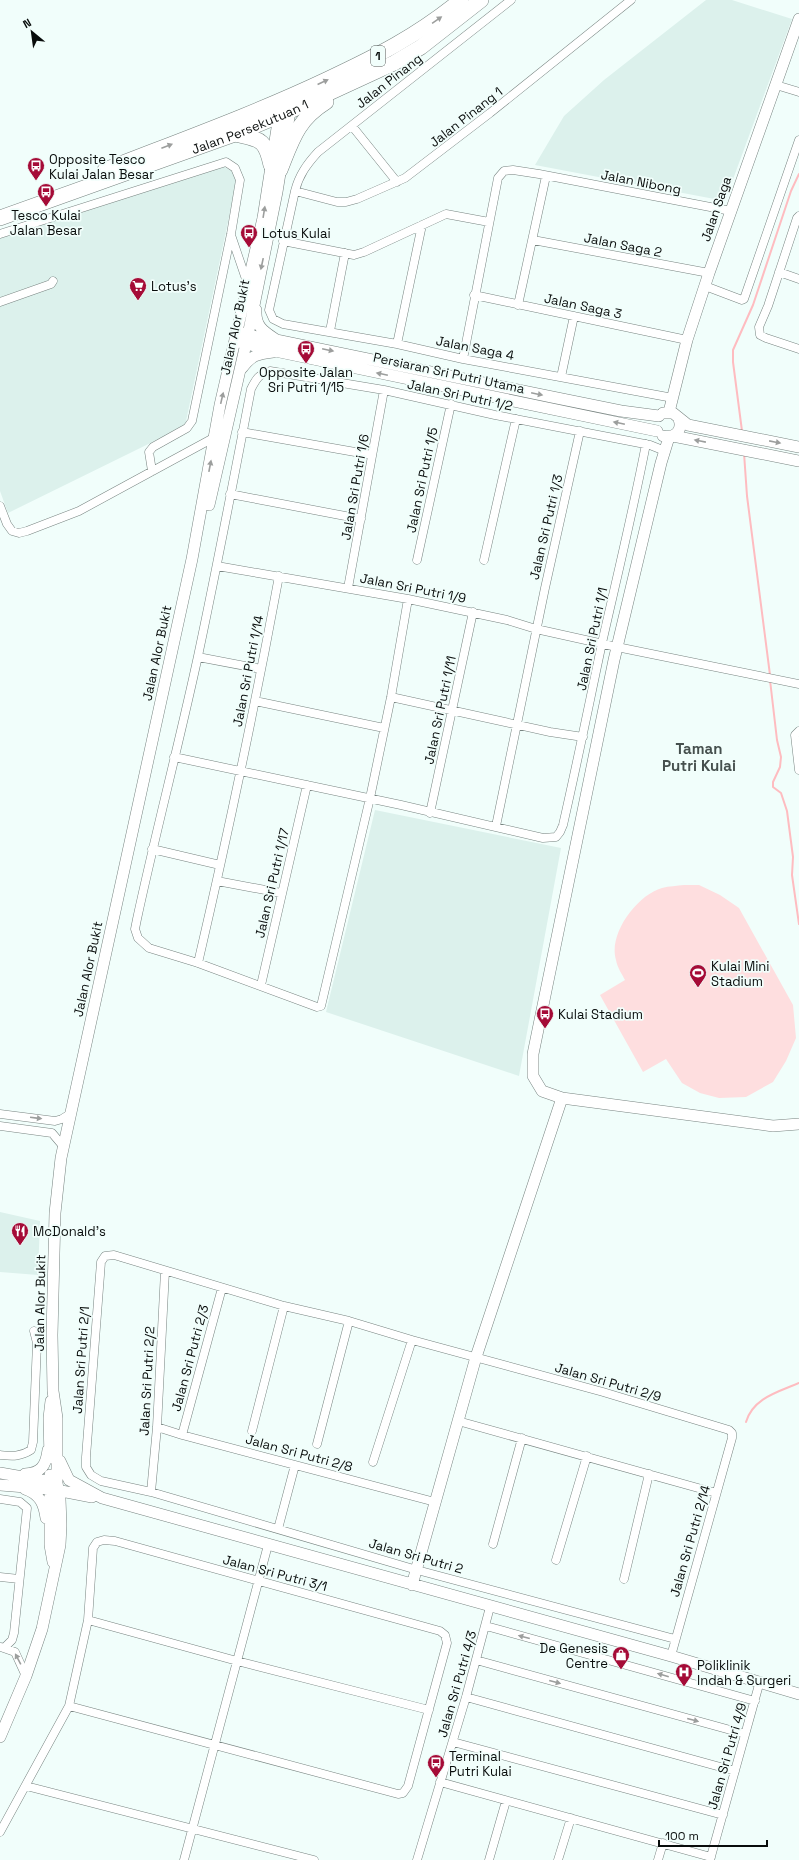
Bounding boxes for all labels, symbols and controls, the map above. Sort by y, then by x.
north arrow [12,12,52,52]
text: N [21,15,34,31]
one-way arrow [432,16,442,24]
road number: 1 [371,46,385,66]
street label: Jalan Pinang [352,50,426,112]
one-way arrow [317,79,329,85]
street label: Jalan Pinang 1 [426,83,506,151]
street label: Jalan Persekutuan 1 [189,95,311,157]
one-way arrow [162,142,174,148]
place label: Opposite Tesco Kulai Jalan Besar [49,151,154,183]
bus stop icon: Opposite Tesco Kulai Jalan Besar [26,156,46,181]
street label: Jalan Nibong [599,166,683,198]
street label: Jalan Saga [697,174,735,244]
bus stop icon: Tesco Kulai Jalan Besar [36,182,56,207]
one-way arrow [261,206,267,218]
place label: Tesco Kulai Jalan Besar [10,207,82,239]
bus stop icon: Lotus Kulai [239,223,259,248]
place label: Lotus Kulai [262,225,331,242]
street label: Jalan Saga 2 [583,229,664,261]
one-way arrow [259,257,265,270]
supermarket icon: Lotus's [128,276,148,301]
place label: Lotus's [151,278,197,295]
street label: Jalan Alor Bukit [217,278,253,376]
street label: Jalan Saga 3 [543,289,624,323]
street label: Jalan Saga 4 [434,332,516,364]
bus stop icon: Opposite Jalan Sri Putri 1/15 [296,339,316,364]
one-way arrow [322,348,334,354]
street label: Persiaran Sri Putri Utama [372,349,527,397]
place label: Opposite Jalan Sri Putri 1/15 [259,364,353,396]
one-way arrow [376,370,388,376]
street label: Jalan Sri Putri 1/2 [406,376,514,415]
one-way arrow [219,392,225,404]
one-way arrow [531,392,544,398]
one-way arrow [613,419,625,425]
street label: Jalan Sri Putri 1/5 [403,425,442,534]
street label: Jalan Sri Putri 1/6 [337,433,373,541]
one-way arrow [694,438,706,444]
one-way arrow [769,440,781,446]
one-way arrow [207,460,213,472]
street label: Jalan Sri Putri 1/3 [526,473,566,581]
street label: Jalan Sri Putri 1/9 [359,569,467,607]
street label: Jalan Sri Putri 1/1 [573,586,611,692]
street label: Jalan Alor Bukit [139,604,175,702]
street label: Jalan Sri Putri 1/14 [229,614,267,728]
street label: Jalan Sri Putri 1/11 [420,654,460,766]
district label: Taman Putri Kulai [662,739,736,775]
street label: Jalan Sri Putri 1/17 [251,826,293,940]
street label: Jalan Alor Bukit [70,920,106,1018]
place label: Kulai Mini Stadium [711,958,770,990]
sports icon: Kulai Mini Stadium [688,963,708,988]
bus stop icon: Kulai Stadium [535,1004,555,1029]
place label: Kulai Stadium [558,1006,643,1023]
one-way arrow [30,1115,42,1121]
restaurant icon: McDonald's [10,1221,30,1246]
place label: McDonald's [33,1223,106,1240]
street label: Jalan Alor Bukit [31,1254,49,1352]
street label: Jalan Sri Putri 2/3 [168,1303,212,1413]
street label: Jalan Sri Putri 2/1 [69,1306,93,1414]
street label: Jalan Sri Putri 2/2 [136,1326,158,1436]
street label: Jalan Sri Putri 2/9 [553,1359,663,1405]
street label: Jalan Sri Putri 2/8 [244,1431,354,1475]
street label: Jalan Sri Putri 2/14 [666,1483,714,1599]
street label: Jalan Sri Putri 2 [367,1534,465,1578]
street label: Jalan Sri Putri 3/1 [221,1551,329,1595]
street label: Jalan Sri Putri 4/3 [434,1629,480,1739]
one-way arrow [518,1634,530,1640]
place label: De Genesis Centre [540,1640,608,1672]
shop icon: De Genesis Centre [611,1645,631,1670]
one-way arrow [15,1653,22,1665]
place label: Poliklinik Indah & Surgeri [697,1657,791,1689]
hospital icon: Poliklinik Indah & Surgeri [674,1662,694,1687]
one-way arrow [657,1672,669,1678]
one-way arrow [549,1679,561,1685]
street label: Jalan Sri Putri 4/9 [704,1701,750,1811]
one-way arrow [688,1717,700,1723]
place label: Terminal Putri Kulai [449,1748,512,1780]
bus stop icon: Terminal Putri Kulai [426,1753,446,1778]
scale bar [659,1822,767,1848]
text: 100 m [665,1828,699,1844]

